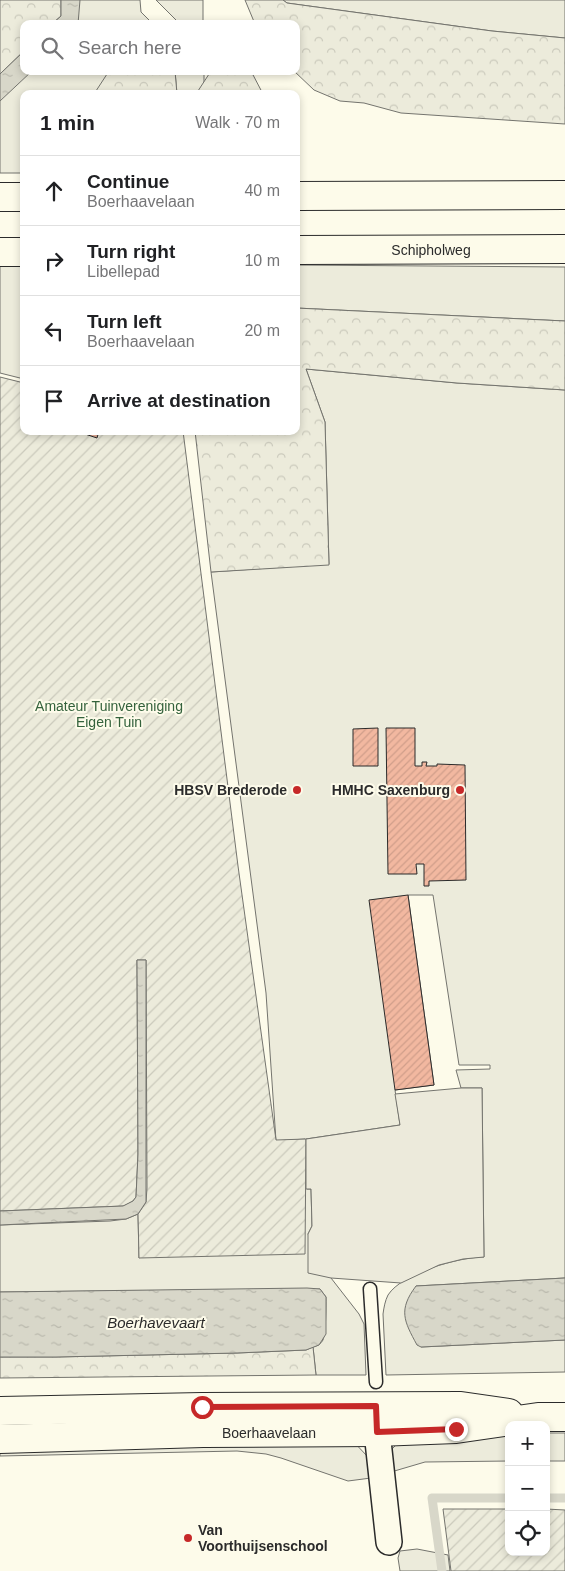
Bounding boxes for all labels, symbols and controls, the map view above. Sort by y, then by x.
search box [20,20,300,75]
icon: search [38,34,66,62]
text: Search here [78,37,182,58]
text: 1 min [40,111,95,134]
text: Walk · 70 m [195,114,280,131]
text: Continue [87,171,169,192]
icon: ahead [40,177,68,205]
text: 40 m [244,182,280,199]
text: Boerhaavelaan [87,193,195,210]
text: Turn right [87,241,175,262]
street label: Schipholweg [391,242,471,258]
icon: right [40,247,68,275]
text: 10 m [244,252,280,269]
text: Libellepad [87,263,160,280]
text: Turn left [87,311,162,332]
icon: left [40,317,68,345]
text: 20 m [244,322,280,339]
text: Boerhaavelaan [87,333,195,350]
icon: arrive [40,387,68,415]
text: Arrive at destination [87,390,271,411]
park label: Amateur Tuinvereniging Eigen Tuin [35,698,183,730]
place label: HBSV Brederode [174,782,287,798]
place label: HMHC Saxenburg [332,782,450,798]
marker: HBSV Brederode [291,784,303,796]
marker: HMHC Saxenburg [454,784,466,796]
water label: Boerhavevaart [107,1314,206,1331]
route start [191,1396,214,1419]
route end [445,1418,468,1441]
map controls [505,1421,550,1556]
button: + [505,1421,550,1466]
street label: Boerhaavelaan [222,1425,316,1441]
button: − [505,1466,550,1511]
button: locate [505,1511,550,1556]
place label: Van Voorthuijsenschool [198,1522,328,1554]
marker: Van Voorthuijsenschool [182,1532,194,1544]

